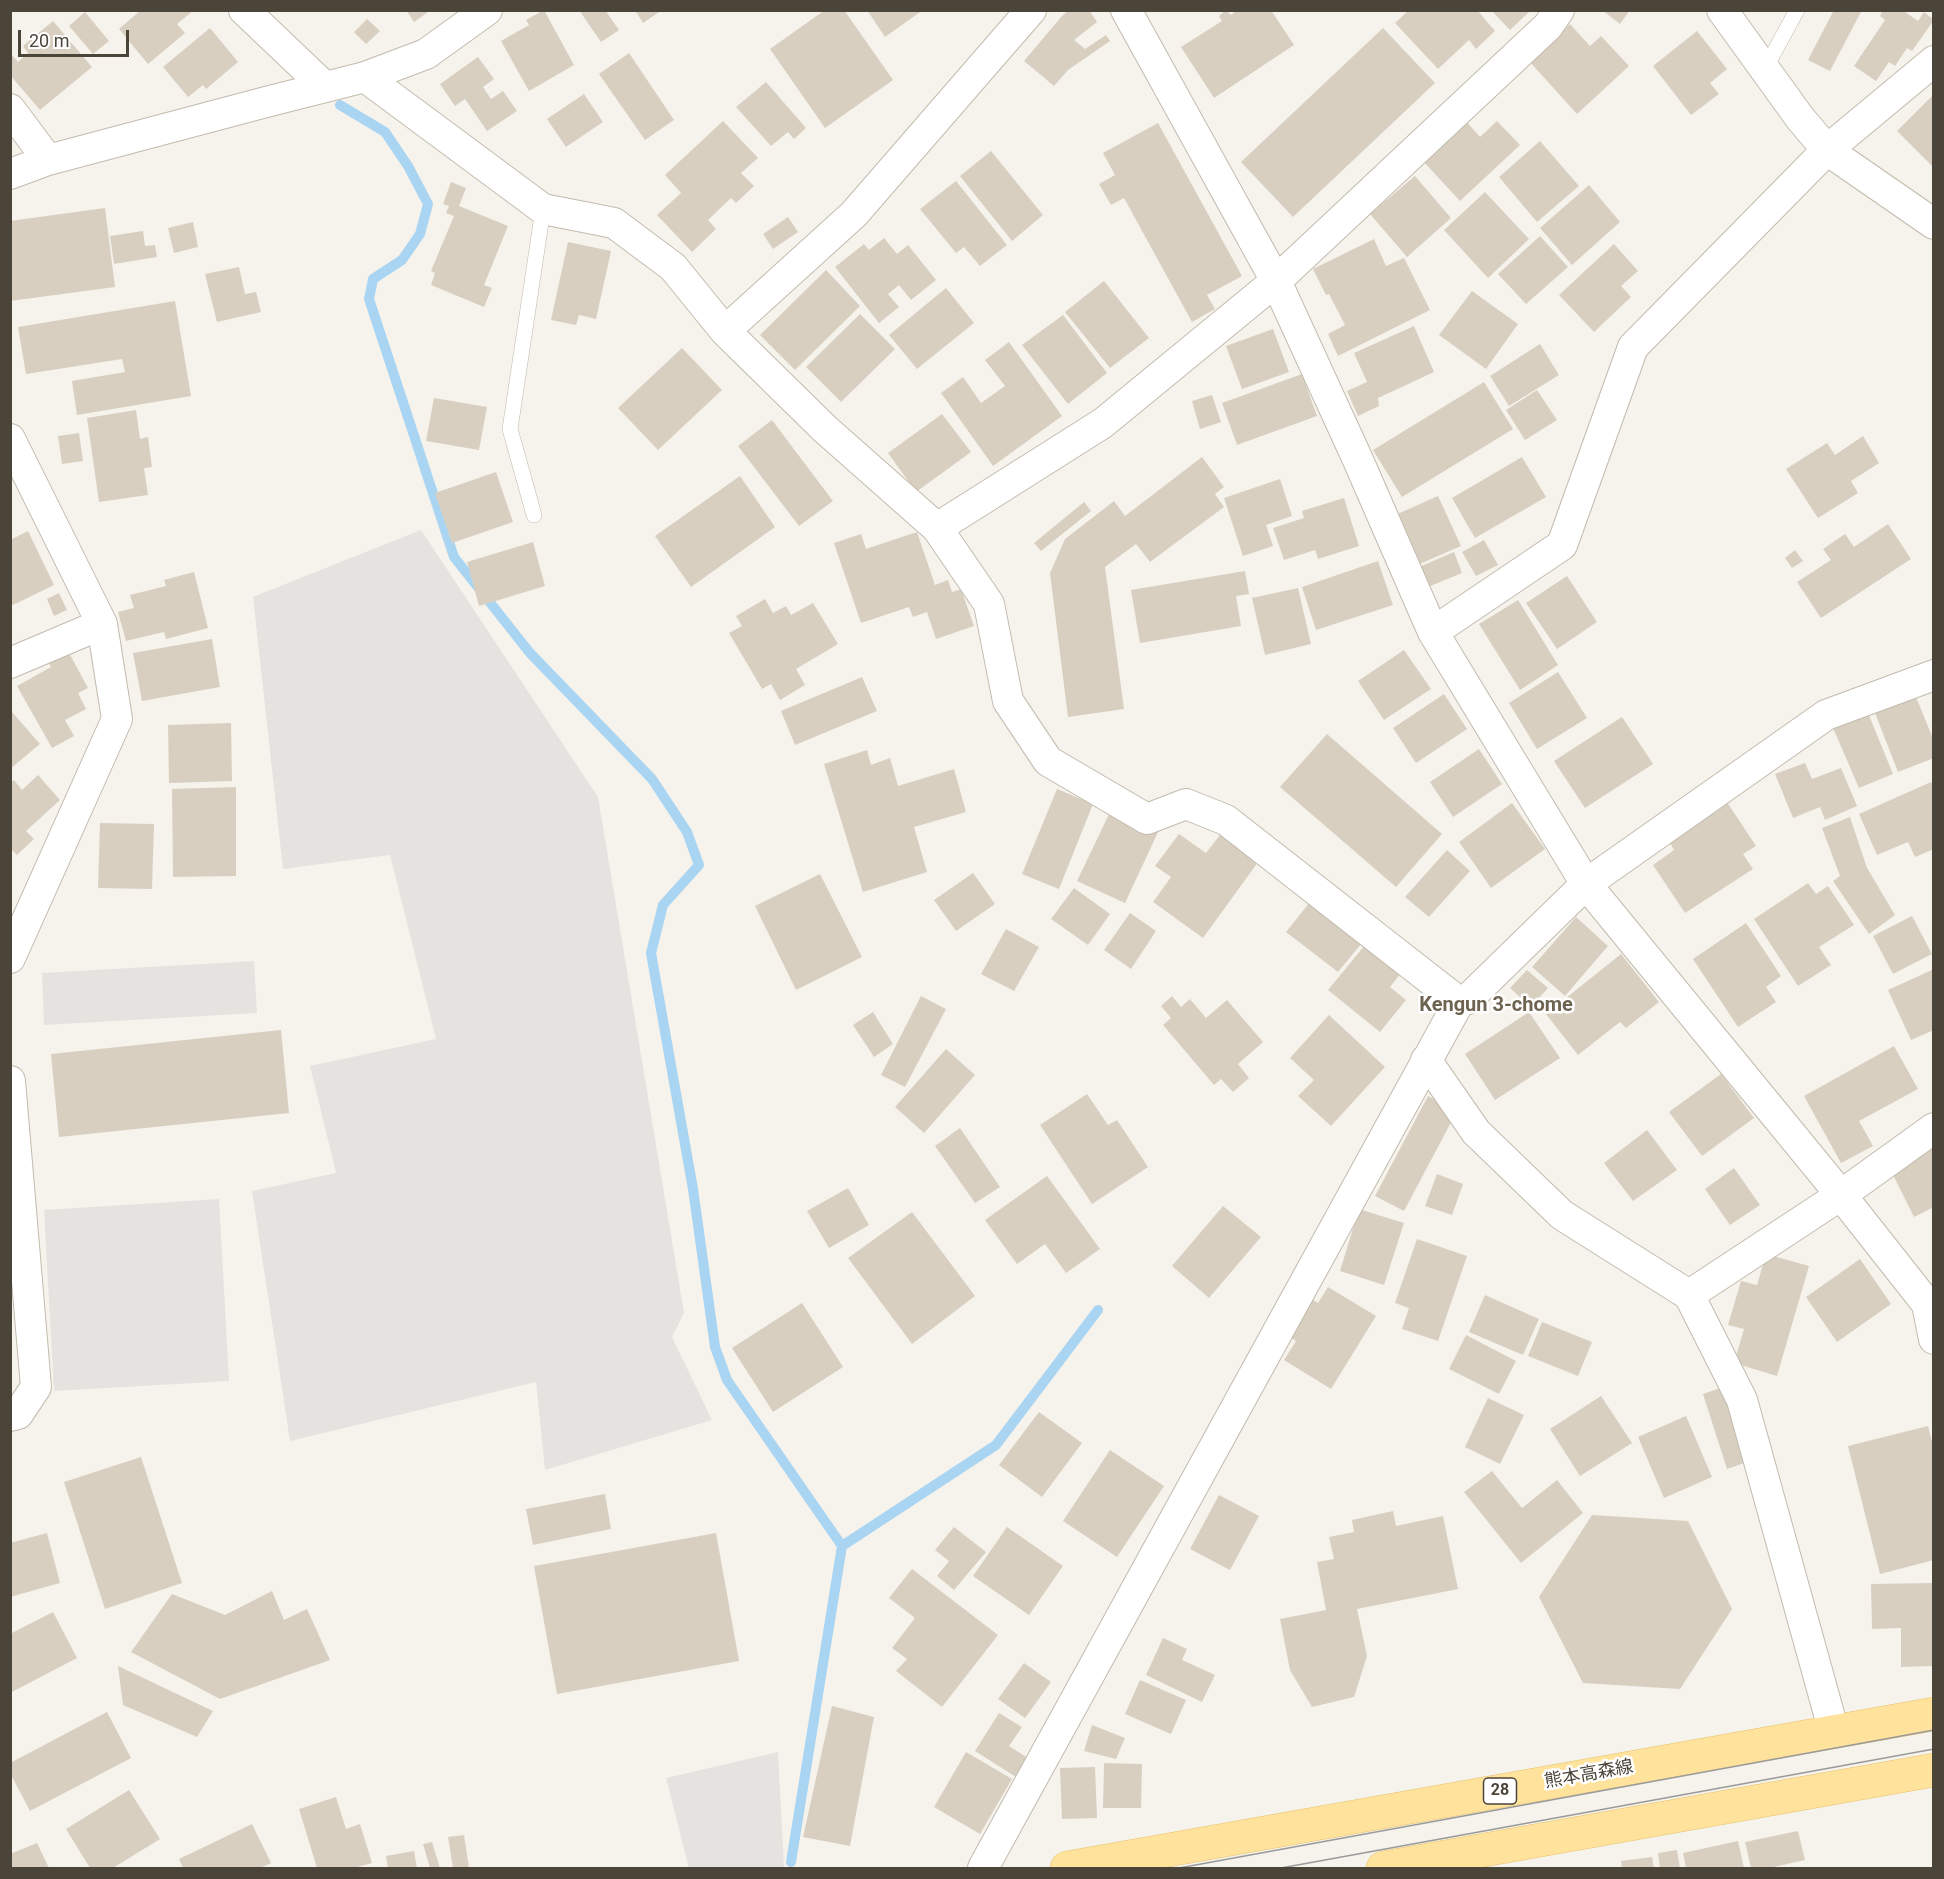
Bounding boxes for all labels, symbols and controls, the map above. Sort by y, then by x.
scale bar [21,18,132,56]
text: 20 m [29,30,69,51]
district label: Kengun 3-chome [1419,994,1573,1018]
street label: 熊本高森線 [1543,1757,1635,1793]
road number: 28 [1484,1778,1516,1804]

